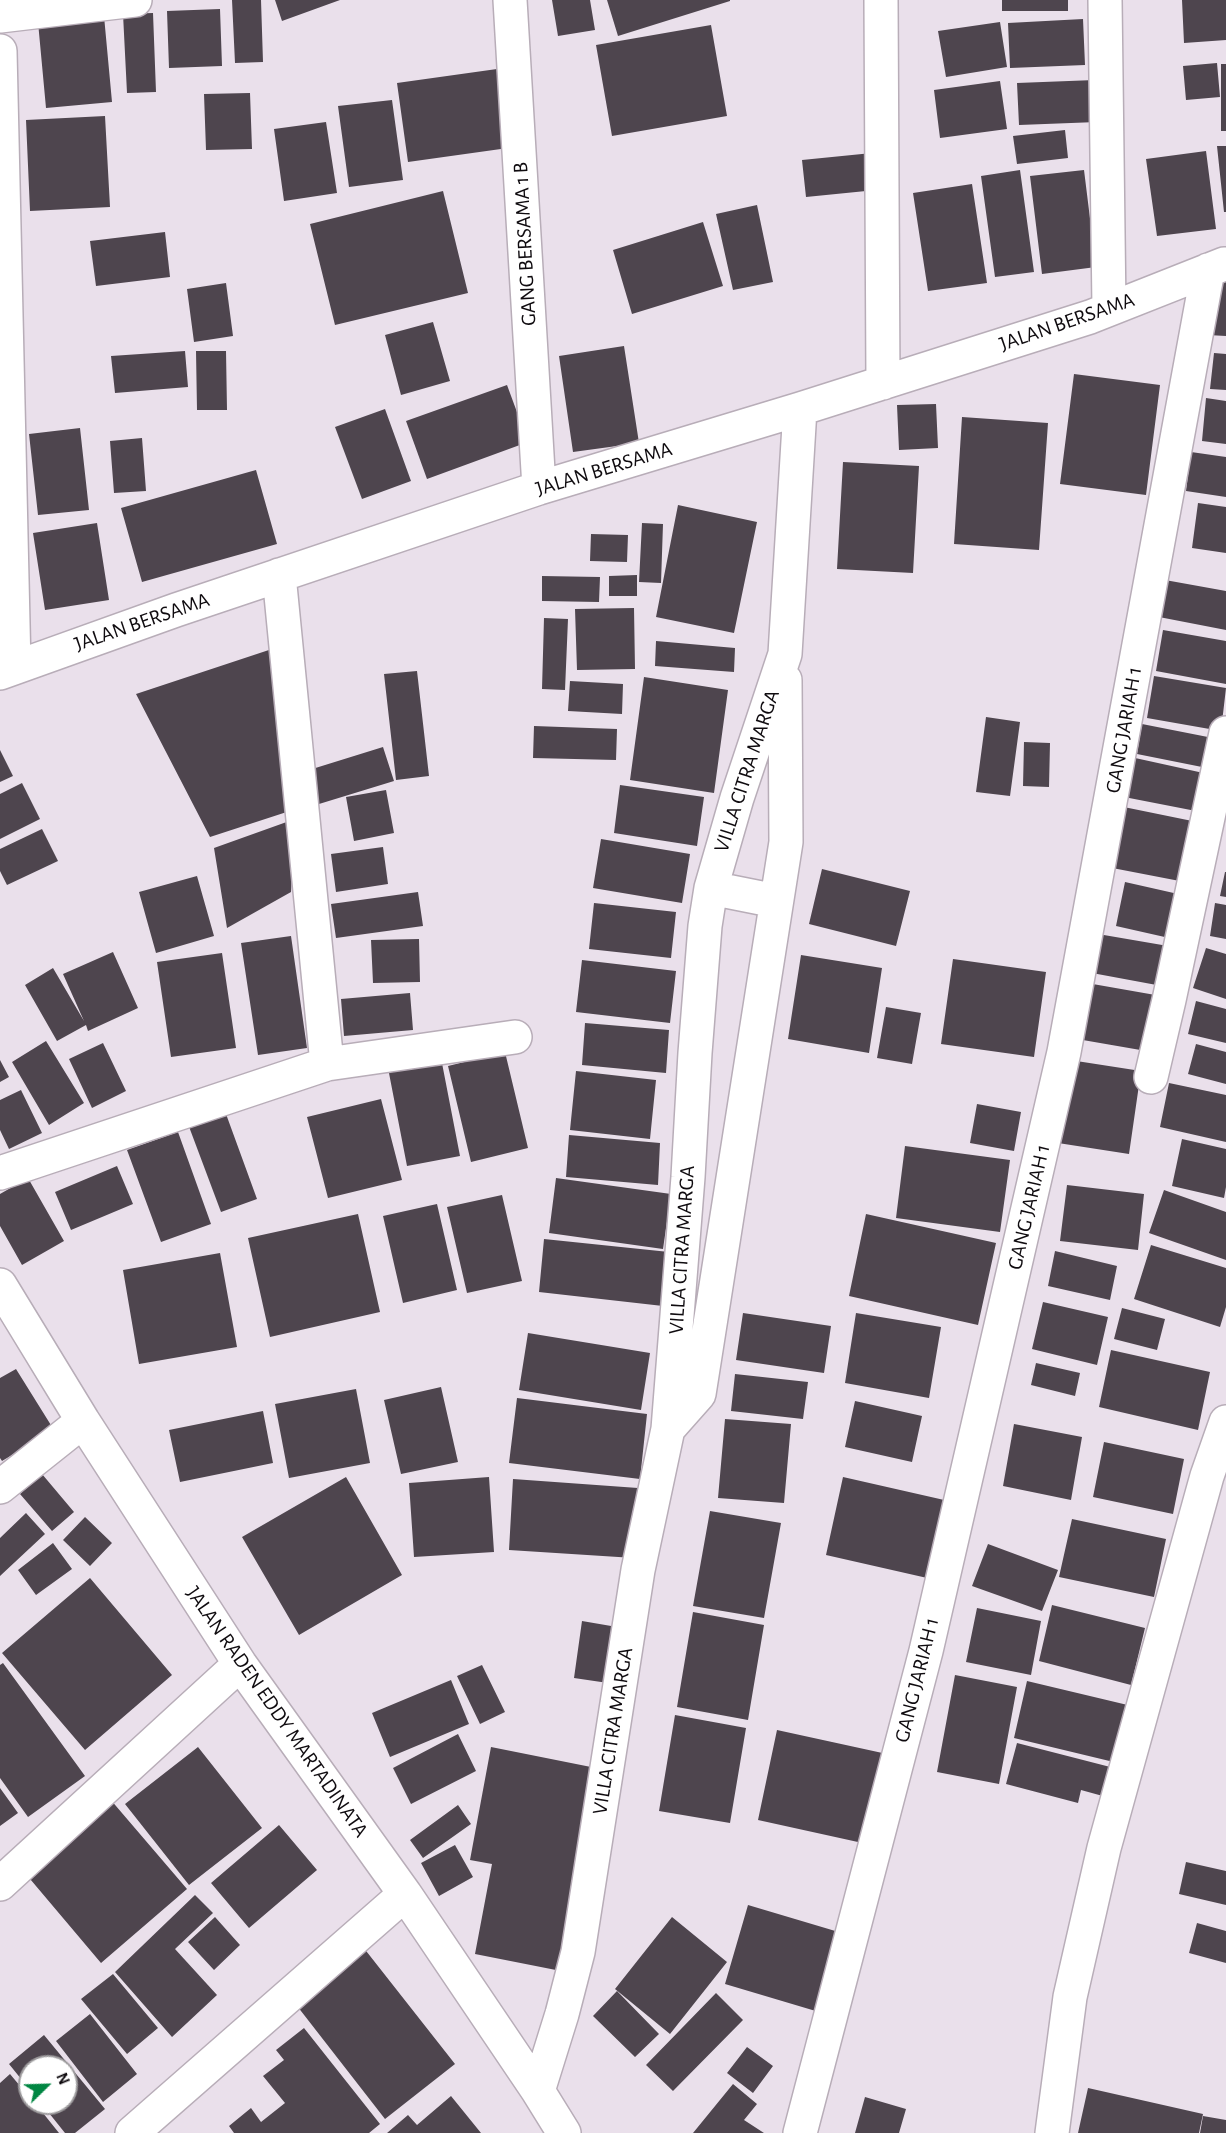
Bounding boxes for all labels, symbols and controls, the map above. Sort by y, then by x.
street label: GANG BERSAMA 1 B [508,161,542,327]
street label: JALAN BERSAMA [996,287,1138,357]
street label: JALAN BERSAMA [533,436,675,502]
street label: JALAN BERSAMA [71,587,213,657]
street label: GANG JARIAH 1 [1100,665,1148,795]
street label: VILLA CITRA MARGA [709,687,785,855]
street label: GANG JARIAH 1 [1002,1142,1056,1272]
street label: VILLA CITRA MARGA [664,1165,700,1335]
street label: JALAN RADEN EDDY MARTADINATA [181,1582,373,1842]
street label: GANG JARIAH 1 [889,1615,945,1745]
street label: VILLA CITRA MARGA [587,1645,639,1817]
north arrow [18,2055,78,2115]
text: N [53,2071,72,2087]

